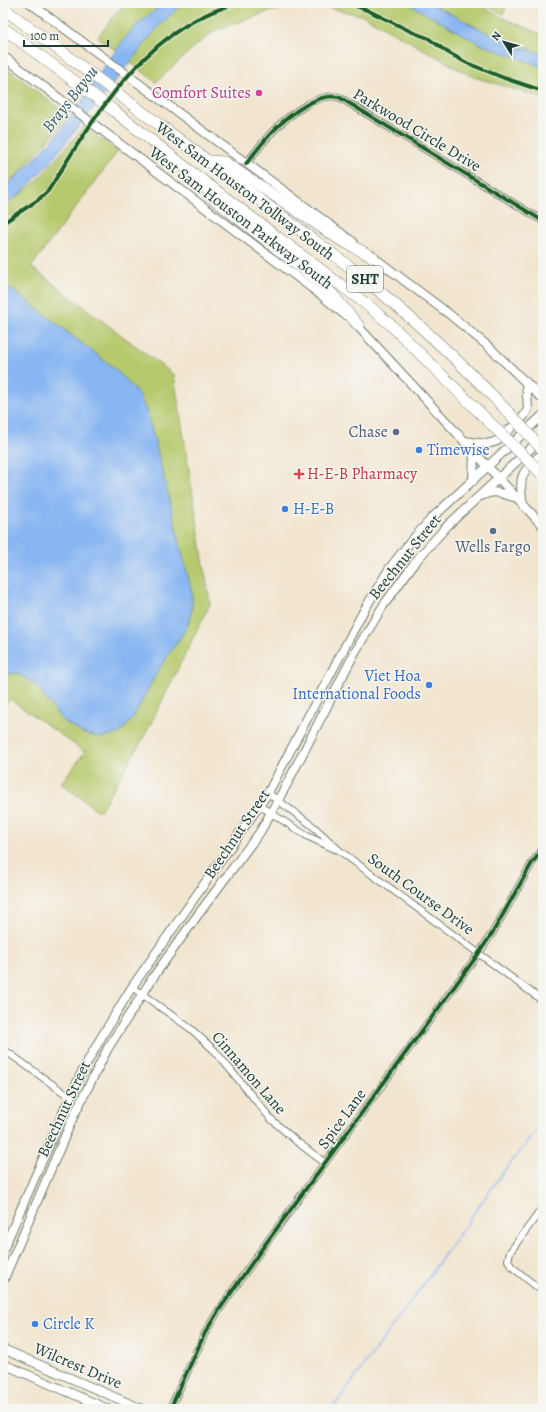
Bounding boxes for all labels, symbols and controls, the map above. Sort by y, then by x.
scale bar [24,22,108,48]
north arrow [484,22,524,62]
text: 100 m [30,28,59,44]
text: N [488,29,505,44]
water label: Brays Bayou [37,61,103,137]
place label: Comfort Suites [152,82,251,104]
street label: Parkwood Circle Drive [349,83,485,177]
marker: Comfort Suites [254,88,264,98]
street label: West Sam Houston Tollway South [150,116,339,266]
street label: West Sam Houston Parkway South [144,141,338,295]
road number: SHT [347,266,383,292]
place label: Chase [348,421,388,443]
marker: Chase [391,427,401,437]
place label: Timewise [427,439,490,461]
marker: Timewise [414,445,424,455]
place label: H-E-B Pharmacy [307,463,418,485]
marker: H-E-B Pharmacy [294,469,304,479]
place label: H-E-B [293,498,334,520]
marker: H-E-B [280,504,290,514]
street label: Beechnut Street [364,510,446,604]
marker: Wells Fargo [488,526,498,536]
place label: Wells Fargo [454,536,531,558]
place label: Viet Hoa International Foods [292,665,422,705]
marker: Viet Hoa International Foods [424,680,434,690]
street label: Beechnut Street [199,785,275,883]
street label: South Course Drive [363,848,479,940]
street label: Cinnamon Lane [207,1027,291,1119]
street label: Beechnut Street [32,1057,96,1161]
street label: Spice Lane [313,1084,371,1154]
place label: Circle K [43,1313,94,1335]
marker: Circle K [30,1319,40,1329]
street label: Wilcrest Drive [30,1337,125,1394]

